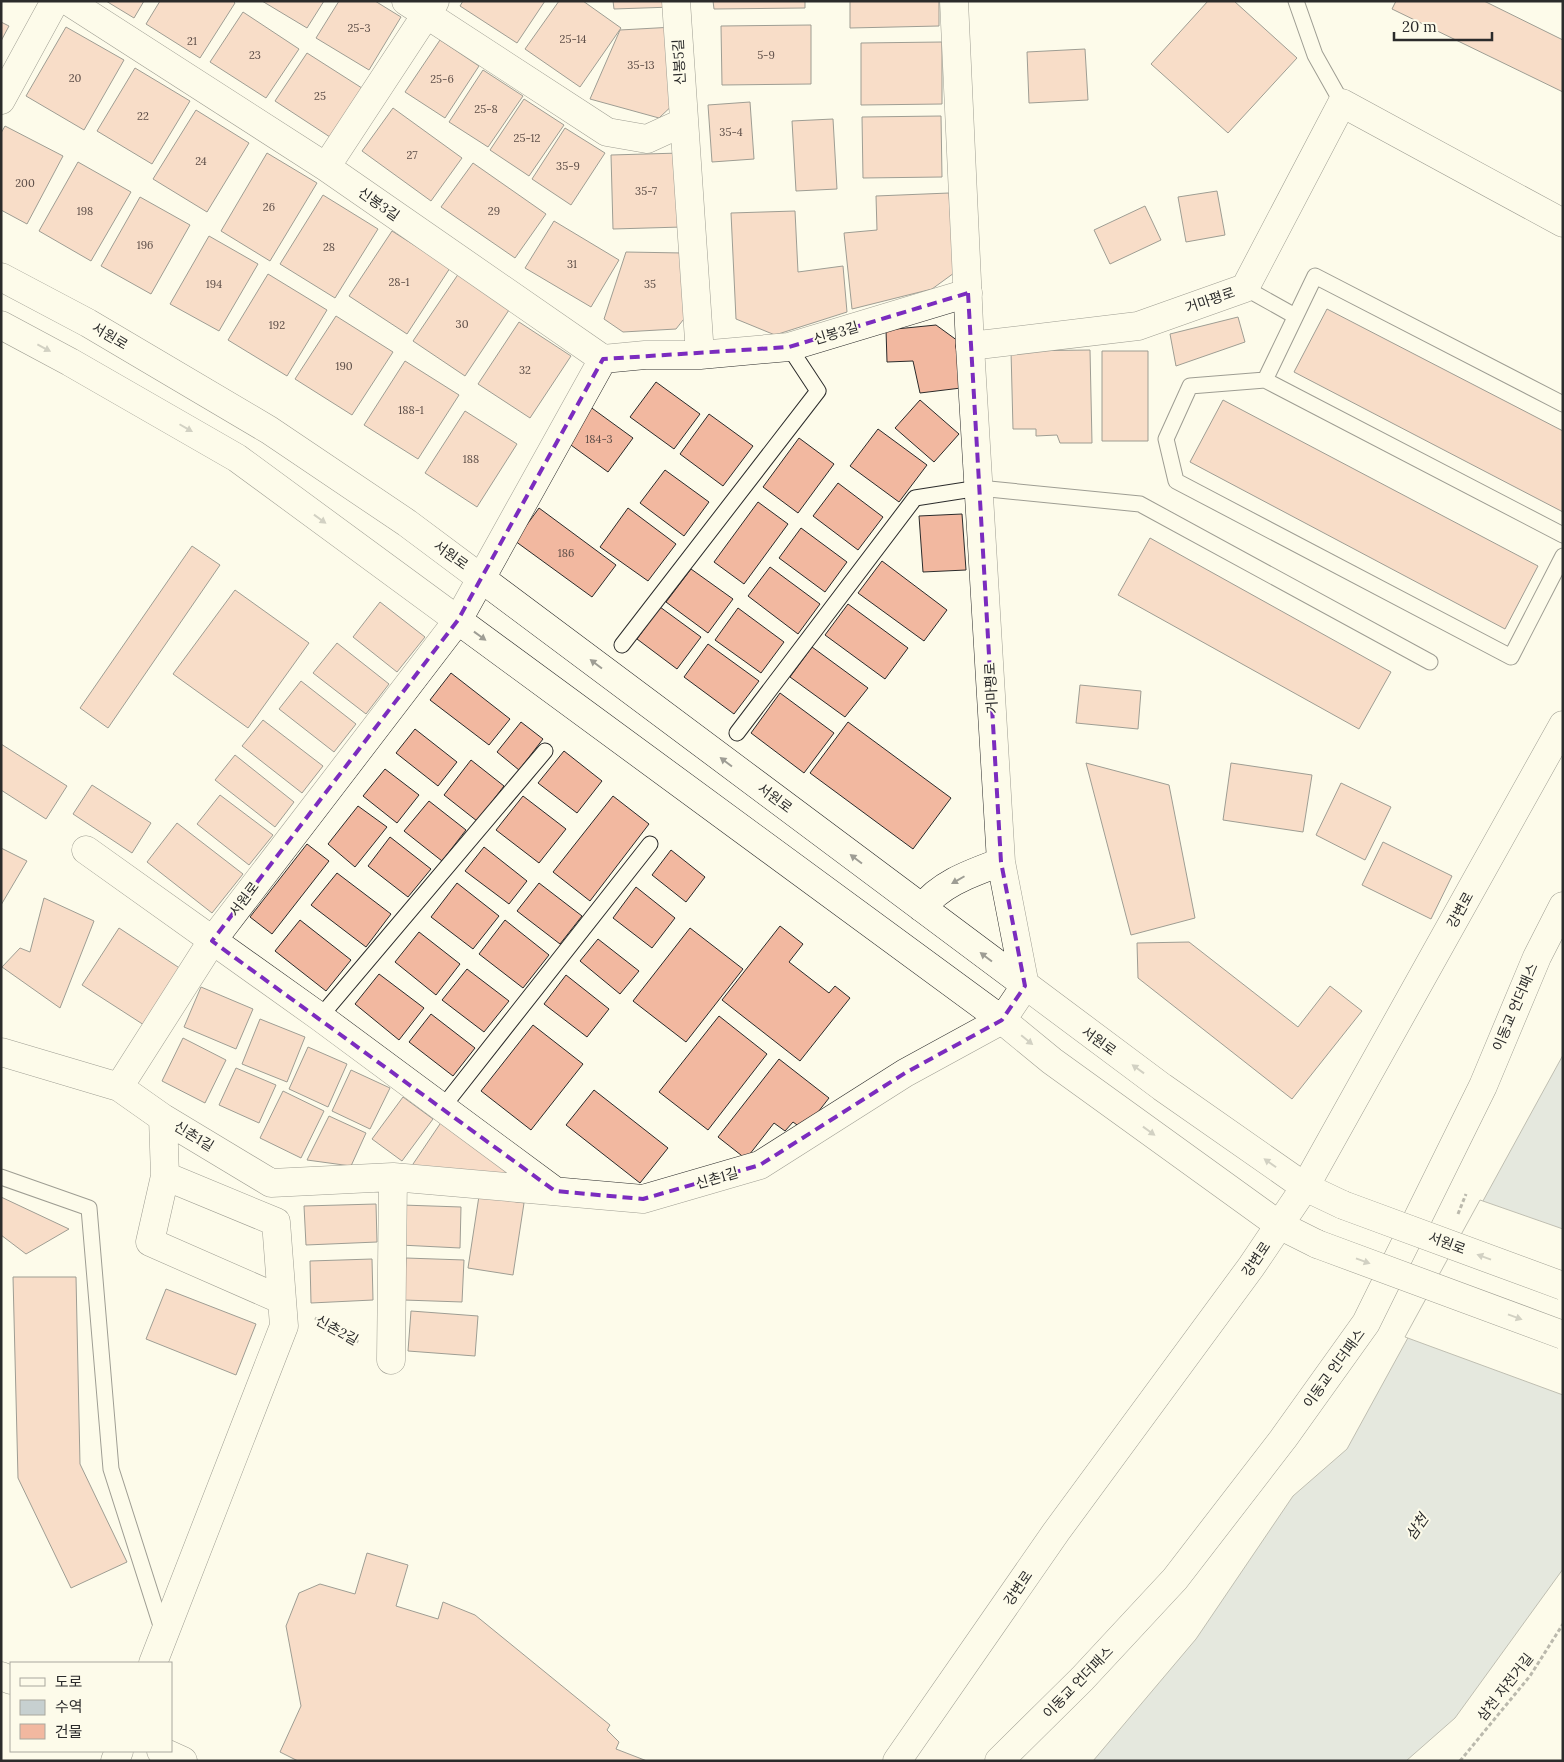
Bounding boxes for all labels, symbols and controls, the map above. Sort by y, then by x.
scale bar [1394,10,1492,42]
text: 20 m [1402,17,1437,36]
house number: 25-3 [347,21,371,35]
house number: 25-14 [560,32,587,46]
house number: 21 [187,34,197,48]
street label: 신봉5길 [669,38,689,86]
house number: 23 [249,48,261,62]
house number: 5-9 [757,48,775,62]
house number: 35-13 [627,58,655,72]
house number: 20 [69,71,82,85]
house number: 25-6 [430,72,454,86]
house number: 25 [314,89,326,103]
house number: 25-8 [474,102,498,116]
house number: 22 [137,109,149,123]
house number: 35-4 [719,125,743,139]
house number: 25-12 [514,131,541,145]
house number: 27 [407,148,417,162]
house number: 24 [195,154,207,168]
house number: 35-9 [556,159,580,173]
house number: 200 [15,176,35,190]
street label: 신봉3길 [355,183,403,225]
house number: 35-7 [635,184,657,198]
house number: 26 [263,200,275,214]
house number: 198 [77,204,93,218]
house number: 29 [488,204,500,218]
house number: 196 [137,238,153,252]
house number: 28 [323,240,335,254]
house number: 31 [567,257,577,271]
house number: 28-1 [388,275,410,289]
house number: 194 [206,277,222,291]
house number: 35 [644,277,656,291]
street label: 거마평로 [1183,283,1237,317]
house number: 30 [456,317,469,331]
street label: 서원로 [89,318,131,354]
house number: 192 [269,318,285,332]
street label: 신봉3길 [811,318,861,348]
one-way arrow [37,344,52,352]
house number: 190 [335,359,353,373]
house number: 32 [519,363,531,377]
house number: 188-1 [398,403,424,417]
one-way arrow [179,424,192,433]
house number: 184-3 [585,432,613,446]
house number: 188 [463,452,479,466]
one-way arrow [313,514,327,524]
street label: 서원로 [430,536,472,574]
house number: 186 [558,546,574,560]
one-way arrow [473,630,486,641]
one-way arrow [589,659,603,669]
street label: 거마평로 [981,662,1001,714]
one-way arrow [720,756,733,767]
street label: 서원로 [754,779,796,817]
one-way arrow [849,854,863,864]
one-way arrow [951,875,964,884]
street label: 서원로 [225,878,263,920]
street label: 강변로 [1443,889,1477,931]
one-way arrow [979,952,993,962]
street label: 이동교 언더패스 [1488,960,1542,1054]
street label: 서원로 [1078,1022,1120,1060]
one-way arrow [1020,1035,1033,1046]
one-way arrow [1131,1064,1145,1074]
street label: 신촌1길 [171,1117,217,1155]
one-way arrow [1142,1126,1155,1136]
one-way arrow [1264,1158,1277,1168]
street label: 신촌1길 [693,1163,741,1193]
street label: 서원로 [1426,1228,1468,1258]
street label: 강변로 [1238,1238,1274,1280]
one-way arrow [1476,1253,1491,1261]
one-way arrow [1356,1257,1371,1265]
street label: 신촌2길 [312,1311,362,1349]
one-way arrow [1508,1314,1523,1321]
street label: 이동교 언더패스 [1299,1325,1369,1411]
water label: 삼천 [1401,1508,1433,1543]
street label: 강변로 [1000,1567,1036,1609]
street label: 이동교 언더패스 [1039,1642,1117,1722]
street label: 삼천 자전거길 [1473,1650,1537,1724]
legend [10,1662,172,1752]
text: 도로 [55,1672,83,1691]
text: 수역 [55,1697,83,1716]
text: 건물 [55,1722,83,1741]

